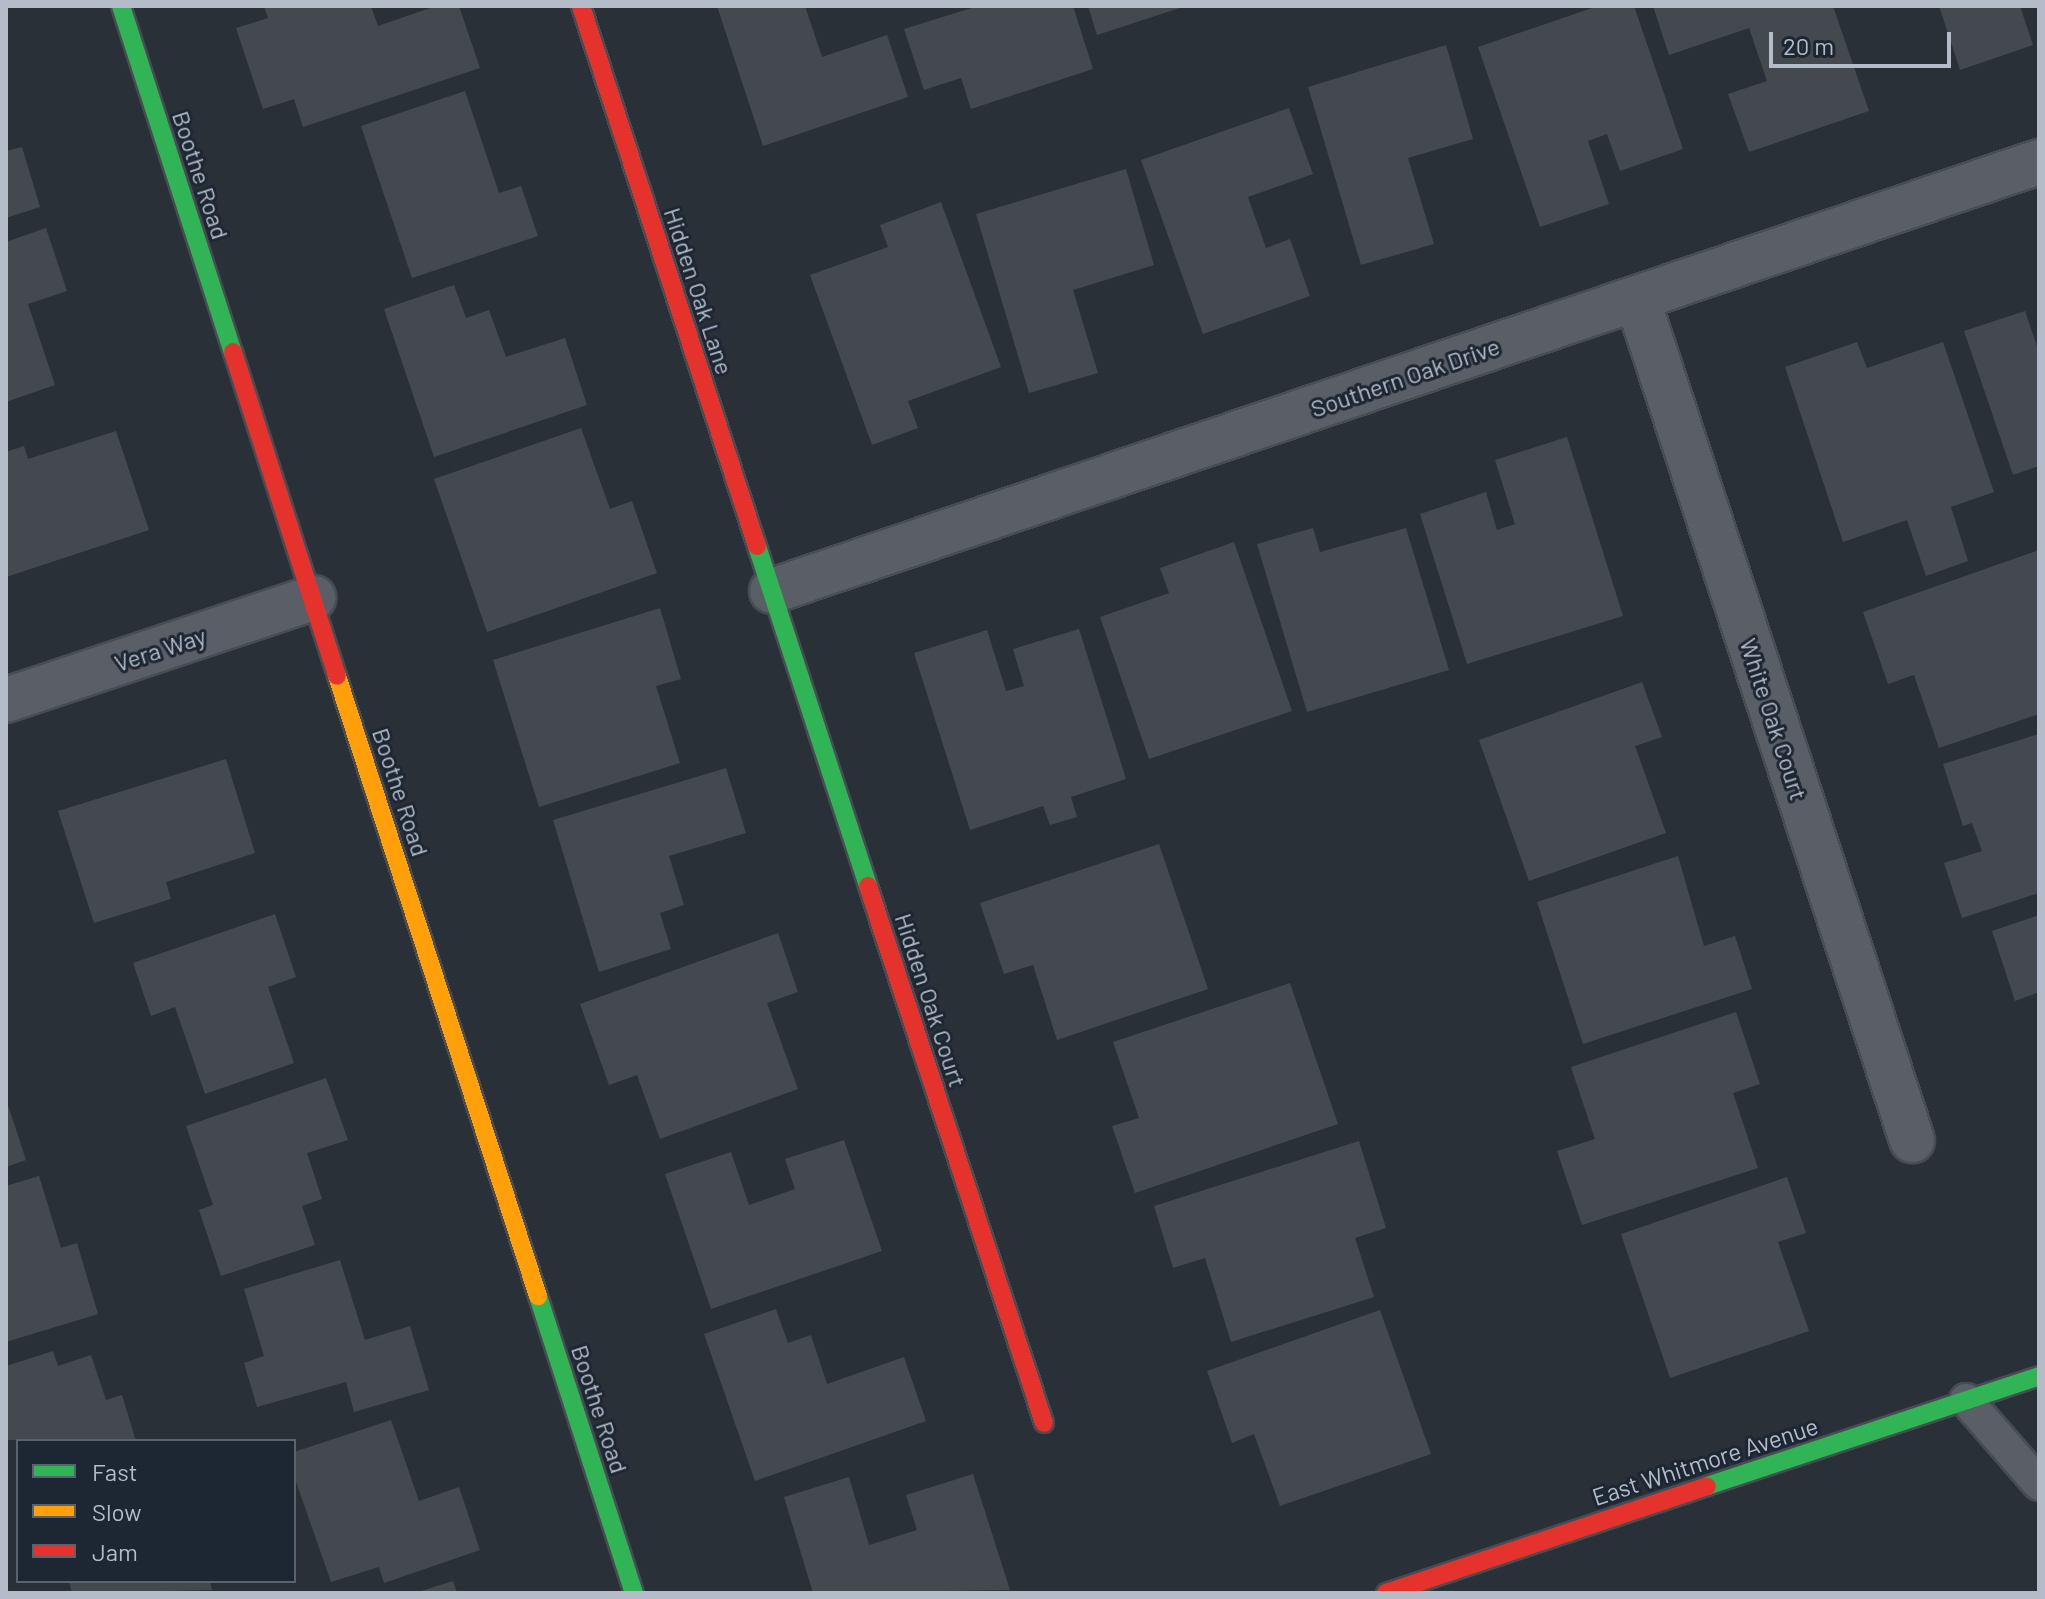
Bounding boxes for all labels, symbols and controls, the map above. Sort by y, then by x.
scale bar [1773,16,1955,66]
text: 20 m [1783,31,1834,60]
street label: Boothe Road [167,107,235,243]
street label: Hidden Oak Lane [658,204,740,378]
street label: Southern Oak Drive [1307,331,1503,423]
street label: Vera Way [111,621,209,677]
street label: White Oak Court [1734,635,1814,803]
street label: Boothe Road [367,724,435,860]
street label: Hidden Oak Court [889,910,973,1090]
street label: Boothe Road [566,1341,634,1477]
street label: East Whitmore Avenue [1588,1411,1822,1511]
legend [16,1439,296,1583]
text: Fast [92,1457,137,1486]
text: Slow [92,1497,141,1526]
text: Jam [92,1537,138,1566]

